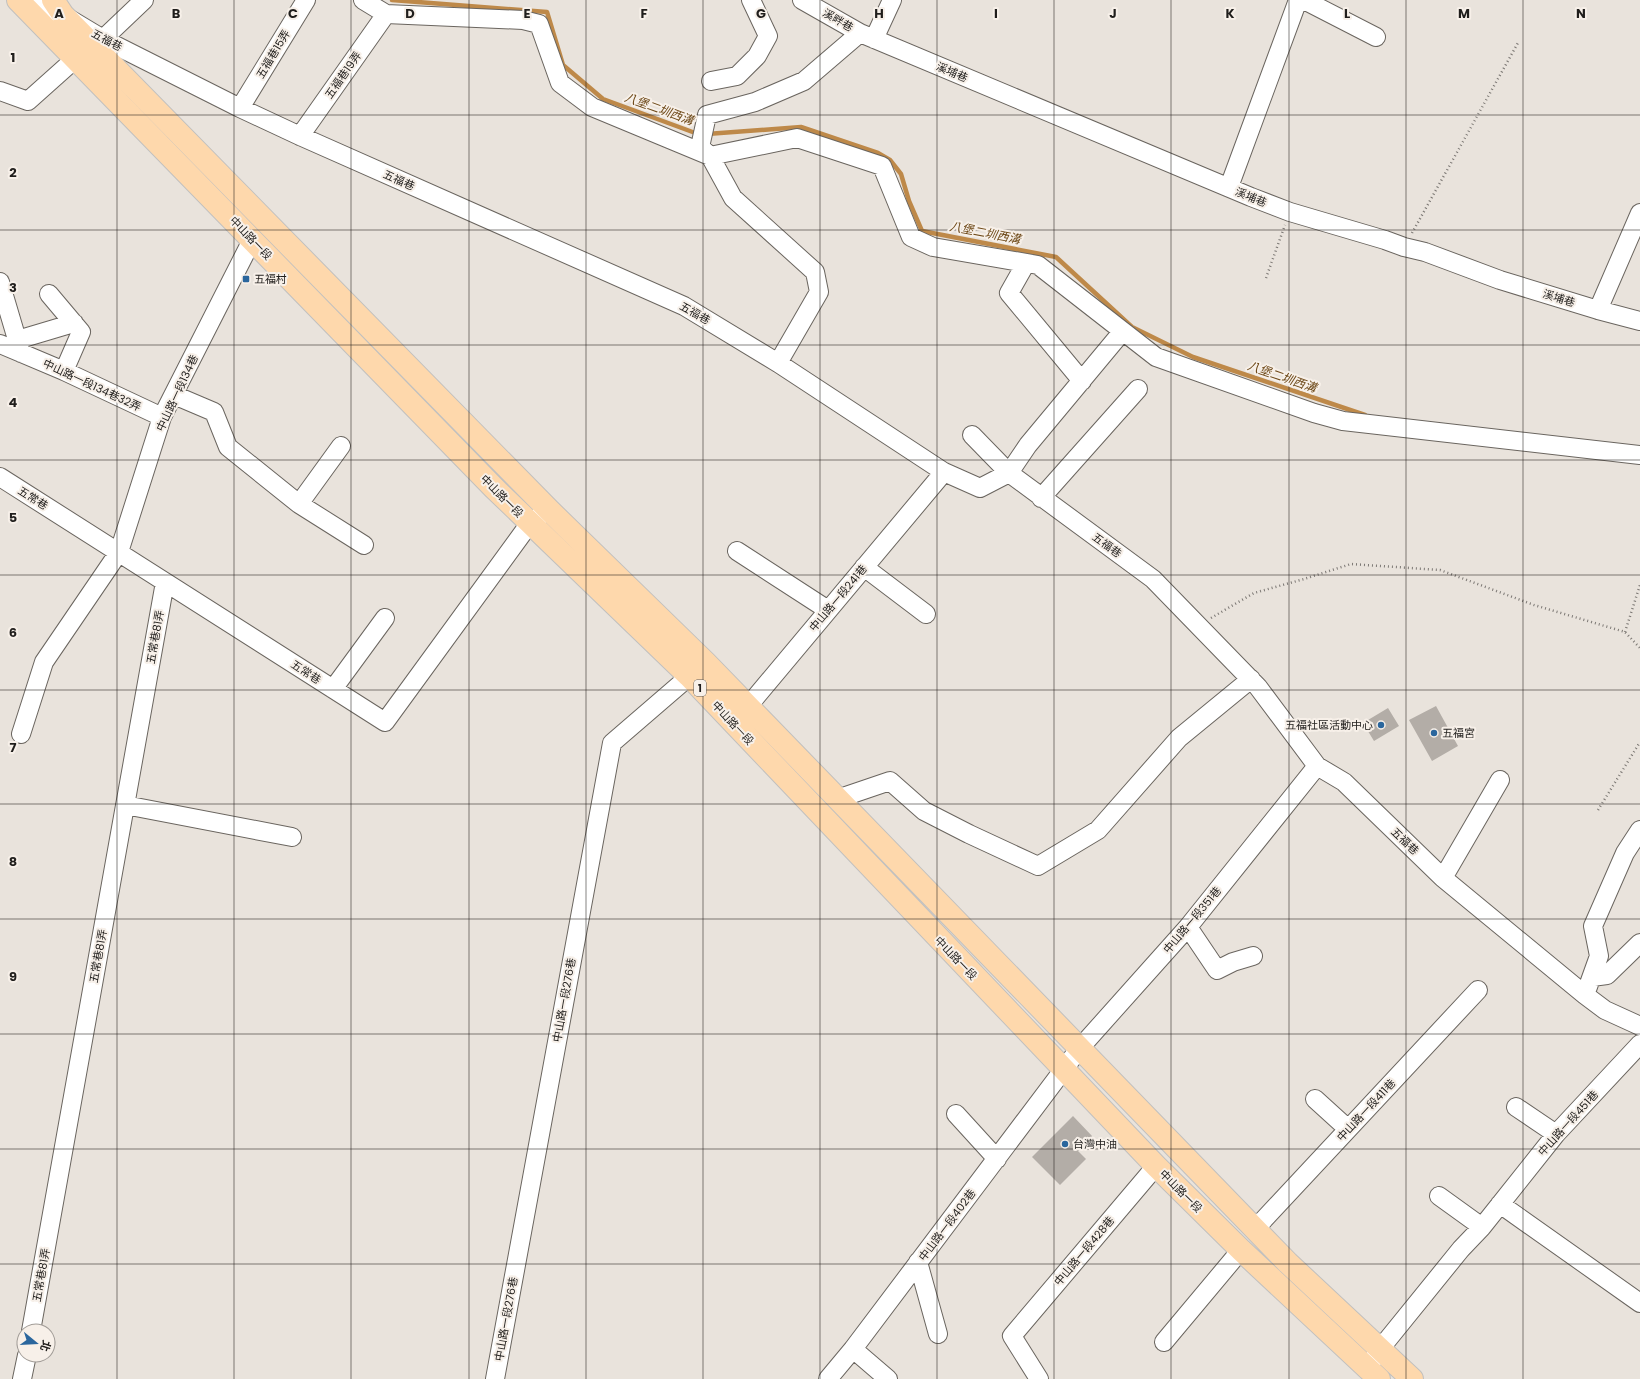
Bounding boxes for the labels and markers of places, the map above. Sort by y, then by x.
place label: 五福村 [254,271,287,287]
marker: 五福村 [241,274,251,284]
place label: 五福社區活動中心 [1285,717,1373,733]
marker: 五福社區活動中心 [1376,720,1386,730]
place label: 五福宮 [1442,725,1475,741]
marker: 五福宮 [1429,728,1439,738]
place label: 台灣中油 [1073,1136,1117,1152]
marker: 台灣中油 [1060,1139,1070,1149]

